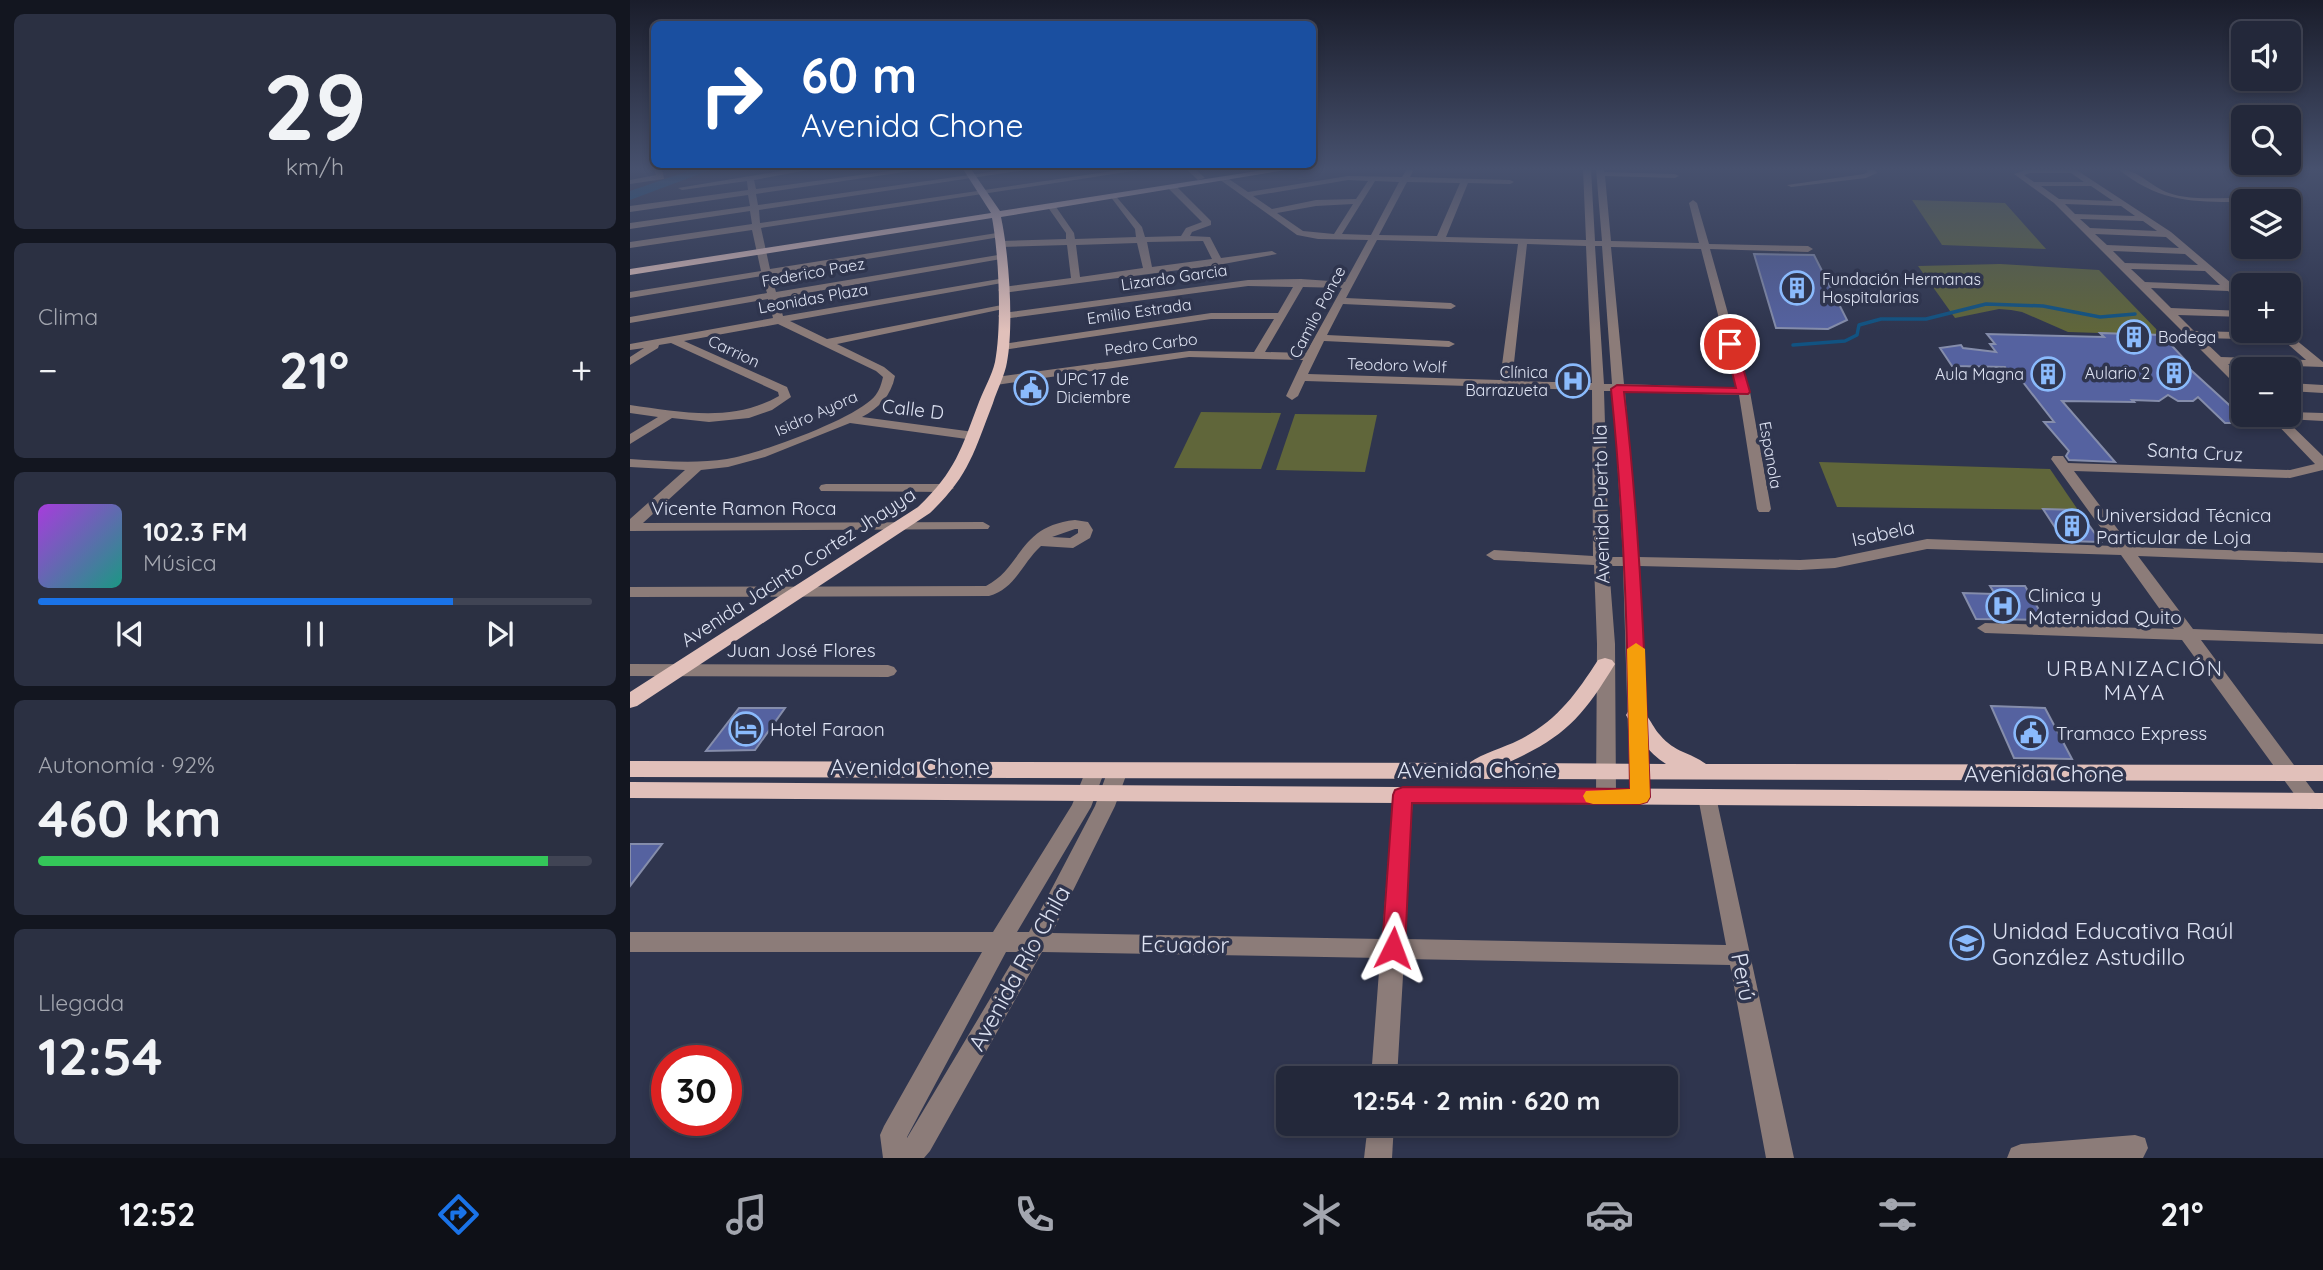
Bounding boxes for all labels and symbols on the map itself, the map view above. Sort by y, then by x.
street label: Federico Paez [760,253,866,291]
street label: Lizardo Garcia [1120,260,1228,294]
street label: Camilo Ponce [1284,263,1350,361]
building icon: Fundación Hermanas Hospitalarias [1778,269,1816,307]
place label: Fundación Hermanas Hospitalarias [1822,269,1981,307]
street label: Leonidas Plaza [756,278,870,318]
street label: Emilio Estrada [1085,294,1193,328]
pin [1700,314,1760,374]
building icon: Bodega [2115,318,2153,356]
place label: Bodega [2158,327,2216,347]
street label: Pedro Carbo [1103,328,1199,360]
street label: Carrion [705,330,763,372]
street label: Teodoro Wolf [1347,353,1448,377]
building icon: Aulario 2 [2155,354,2193,392]
building icon: Aula Magna [2029,355,2067,393]
place label: Clínica Barrazueta [1465,362,1548,400]
hospital icon: Clínica Barrazueta [1554,362,1592,400]
place label: Aulario 2 [2085,363,2150,383]
place label: Aula Magna [1935,364,2024,384]
public building icon: UPC 17 de Diciembre [1012,369,1050,407]
place label: UPC 17 de Diciembre [1056,369,1131,407]
street label: Isidro Ayora [771,386,861,440]
street label: Calle D [881,393,945,425]
street label: Espanola [1755,420,1787,490]
street label: Avenida Puerto Ila [1588,424,1614,584]
street label: Santa Cruz [2146,438,2244,466]
street label: Avenida Jacinto Cortez Jhayya [676,482,920,652]
street label: Vicente Ramon Roca [651,496,837,520]
place label: Universidad Técnica Particular de Loja [2096,503,2272,549]
building icon: Universidad Técnica Particular de Loja [2053,507,2091,545]
street label: Isabela [1849,515,1917,551]
place label: Clinica y Maternidad Quito [2028,583,2182,629]
hospital icon: Clinica y Maternidad Quito [1984,587,2022,625]
street label: Juan José Flores [726,638,876,662]
district label: URBANIZACIÓN MAYA [2046,655,2224,705]
hotel icon: Hotel Faraon [727,710,765,748]
public building icon: Tramaco Express [2012,714,2050,752]
place label: Hotel Faraon [770,717,885,741]
place label: Tramaco Express [2056,721,2207,745]
street label: Avenida Chone [830,752,990,781]
street label: Avenida Chone [1397,755,1557,784]
street label: Avenida Chone [1964,759,2124,788]
street label: Avenida Río Chila [962,880,1076,1056]
position arrow [1356,911,1430,985]
place label: Unidad Educativa Raúl González Astudillo [1992,916,2234,971]
school or university icon: Unidad Educativa Raúl González Astudillo [1948,924,1986,962]
street label: Ecuador [1140,929,1230,959]
street label: Perú [1725,950,1763,1004]
speed limit sign: 30 [651,1045,742,1136]

